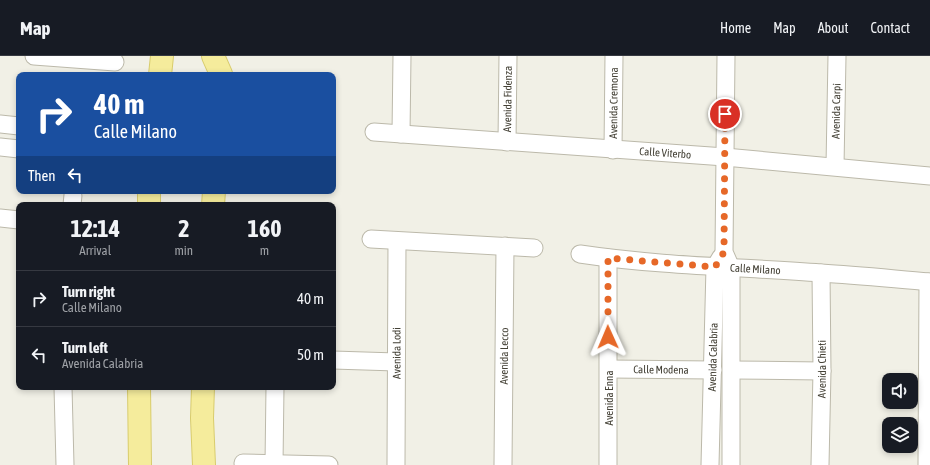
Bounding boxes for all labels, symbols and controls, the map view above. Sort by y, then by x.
text: Map [20,17,51,39]
text: Home [720,20,751,36]
text: Map [773,20,796,36]
text: About [818,20,849,36]
text: Contact [871,20,910,36]
street label: Avenida Fidenza [501,66,514,132]
street label: Avenida Cremona [607,67,620,139]
street label: Avenida Carpi [829,83,843,139]
icon: right [28,88,80,140]
text: 40 m [94,88,144,120]
pin [708,97,742,131]
icon: arrive [714,103,736,125]
text: Calle Milano [94,121,177,142]
street label: Calle Viterbo [639,145,692,161]
icon: left [64,164,86,186]
text: Then [28,167,56,184]
text: 12:14 [71,215,120,242]
text: 2 [178,215,189,242]
text: 160 [248,215,281,242]
text: Arrival [79,243,111,258]
text: min [174,243,193,258]
text: m [260,243,269,258]
street label: Calle Milano [730,261,781,276]
text: Turn right [62,283,115,300]
icon: right [28,288,50,310]
text: 40 m [297,290,324,307]
text: Calle Milano [62,300,122,315]
position arrow [587,316,629,358]
street label: Avenida Calabria [706,322,720,392]
street label: Avenida Lodi [390,327,403,379]
street label: Avenida Lecco [498,327,510,385]
text: Turn left [62,339,108,356]
street label: Avenida Chieti [815,340,828,398]
icon: left [28,344,50,366]
text: 50 m [297,346,324,363]
text: Avenida Calabria [62,356,143,371]
street label: Calle Modena [633,363,689,376]
street label: Avenida Enna [603,371,615,425]
map controls [882,373,918,453]
button: sound [882,373,918,409]
button: layers [882,417,918,453]

